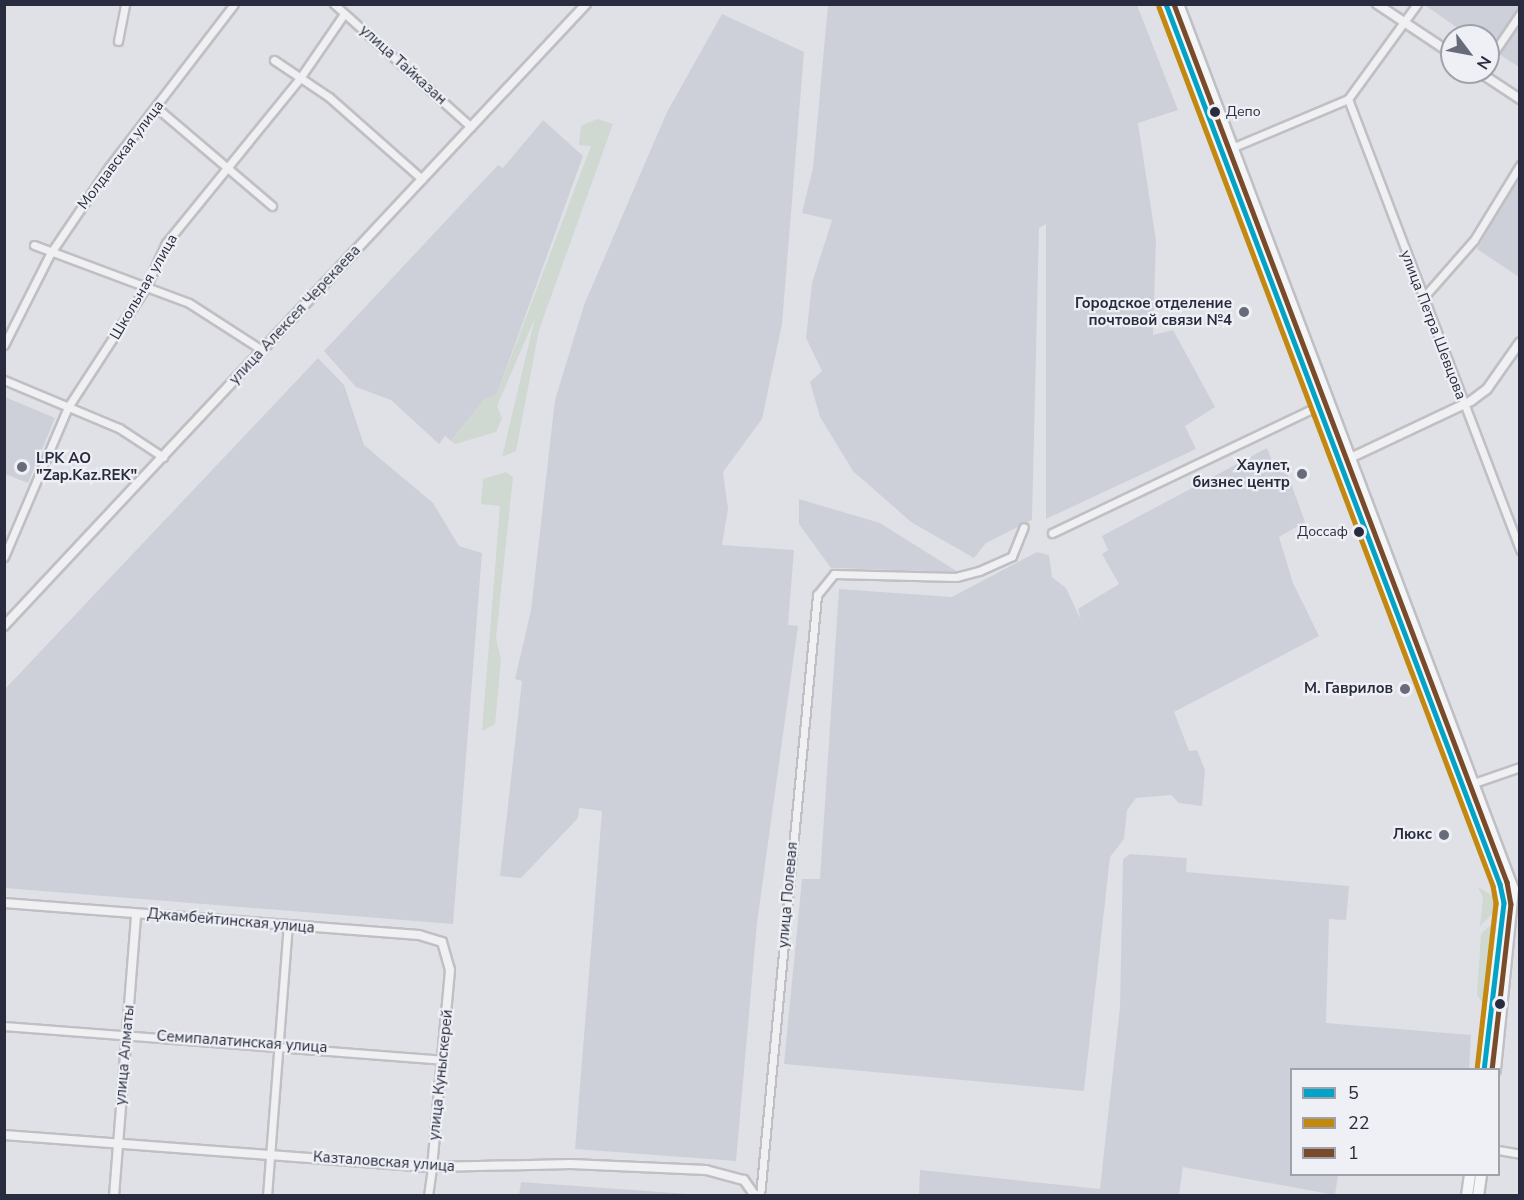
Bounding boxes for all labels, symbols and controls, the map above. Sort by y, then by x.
street label: улица Тайказан [356,21,450,109]
north arrow [1440,24,1500,84]
text: N [1471,52,1496,73]
street label: Молдавская улица [74,97,168,213]
place label: Депо [1226,104,1261,120]
marker: Депо [1209,106,1221,118]
street label: Школьная улица [106,231,182,343]
street label: улица Алексея Черекаева [226,242,364,388]
street label: улица Петра Шевцова [1396,248,1470,402]
place label: Городское отделение почтовой связи №4 [1075,294,1232,329]
marker: Городское отделение почтовой связи №4 [1237,305,1251,319]
place label: LPK AO "Zap.Kaz.REK" [36,449,137,484]
place label: Хаулет, бизнес центр [1192,456,1290,491]
marker: LPK AO "Zap.Kaz.REK" [13,458,31,476]
marker: Хаулет, бизнес центр [1295,467,1309,481]
place label: Доссаф [1297,524,1348,540]
marker: Доссаф [1353,526,1365,538]
place label: М. Гаврилов [1304,680,1393,698]
marker: М. Гаврилов [1398,682,1412,696]
place label: Люкс [1393,826,1432,844]
marker: Люкс [1437,828,1451,842]
street label: улица Полевая [774,841,802,949]
street label: Джамбейтинская улица [147,905,315,937]
unlabelled marker [1494,998,1506,1010]
street label: улица Алматы [112,1004,138,1106]
street label: улица Куныскерей [425,1009,457,1141]
street label: Семипалатинская улица [156,1027,328,1057]
legend [1290,1068,1500,1176]
text: 5 [1348,1081,1359,1105]
text: 22 [1348,1111,1370,1135]
text: 1 [1348,1141,1359,1165]
street label: Казталовская улица [312,1148,456,1176]

